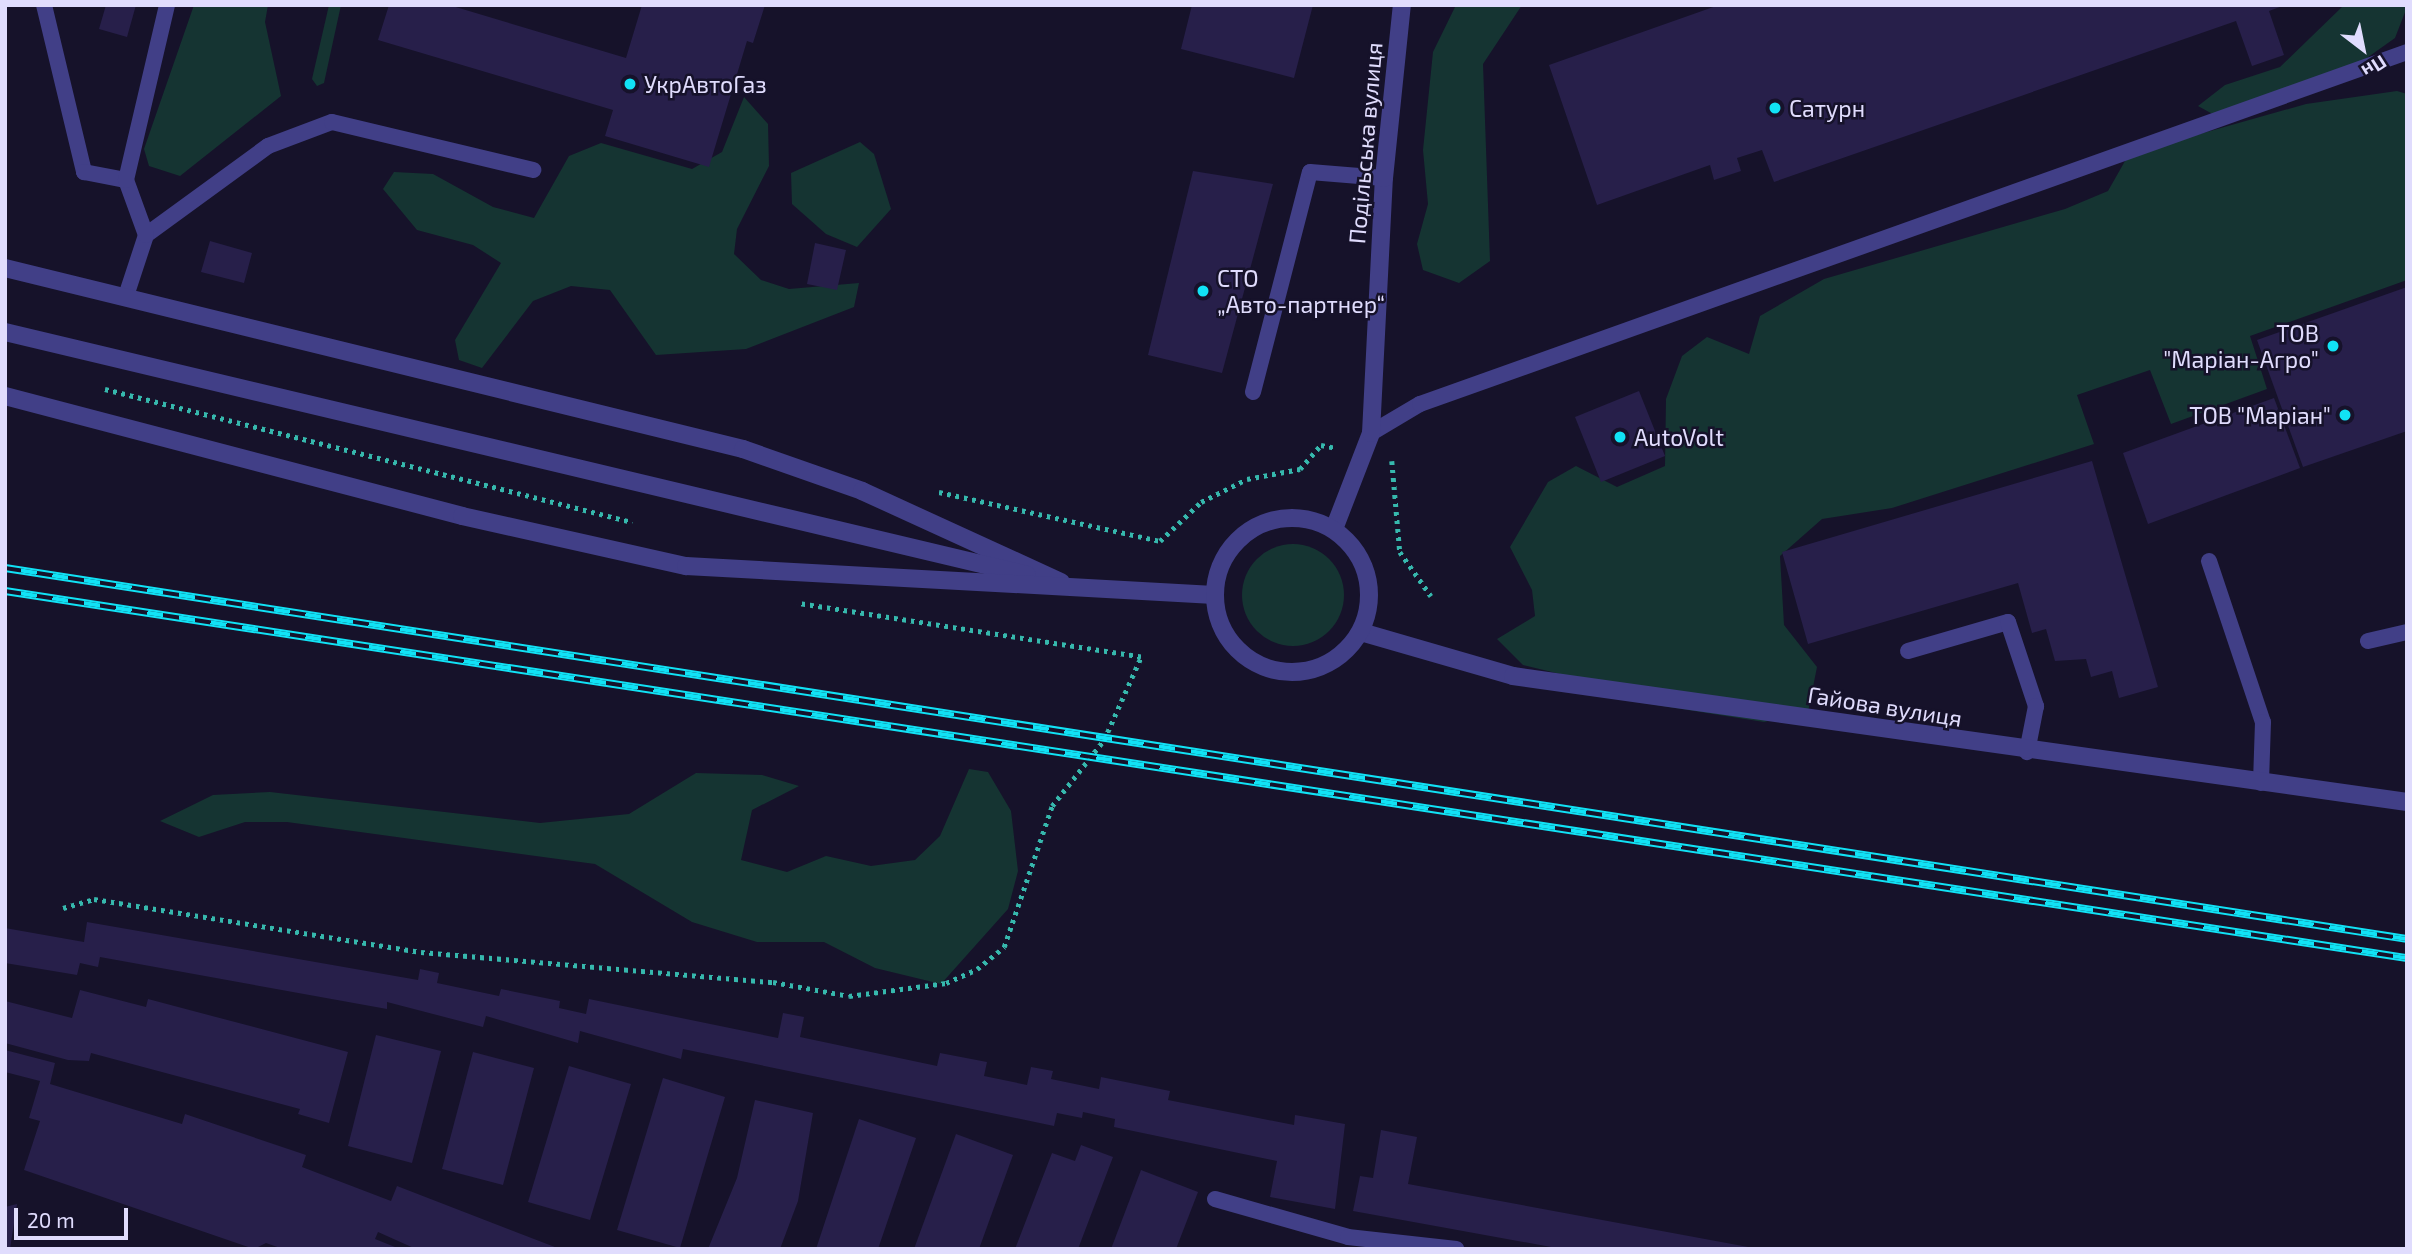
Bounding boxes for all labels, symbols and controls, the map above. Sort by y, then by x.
north arrow [2328,14,2398,84]
street label: Подільська вулиця [1342,41,1388,245]
text: Пн [2358,51,2391,84]
place label: УкрАвтоГаз [644,70,767,98]
marker: УкрАвтоГаз [622,76,638,92]
place label: Сатурн [1789,94,1865,122]
marker: Сатурн [1767,100,1783,116]
place label: СТО „Авто-партнер“ [1217,264,1385,318]
marker: СТО „Авто-партнер“ [1195,283,1211,299]
place label: ТОВ "Маріан-Агро" [2163,319,2319,373]
marker: ТОВ "Маріан-Агро" [2325,338,2341,354]
place label: ТОВ "Маріан" [2189,401,2331,429]
marker: ТОВ "Маріан" [2337,407,2353,423]
place label: AutoVolt [1634,423,1724,451]
marker: AutoVolt [1612,429,1628,445]
street label: Гайова вулиця [1806,680,1964,732]
scale bar [18,1194,131,1238]
text: 20 m [27,1207,75,1232]

